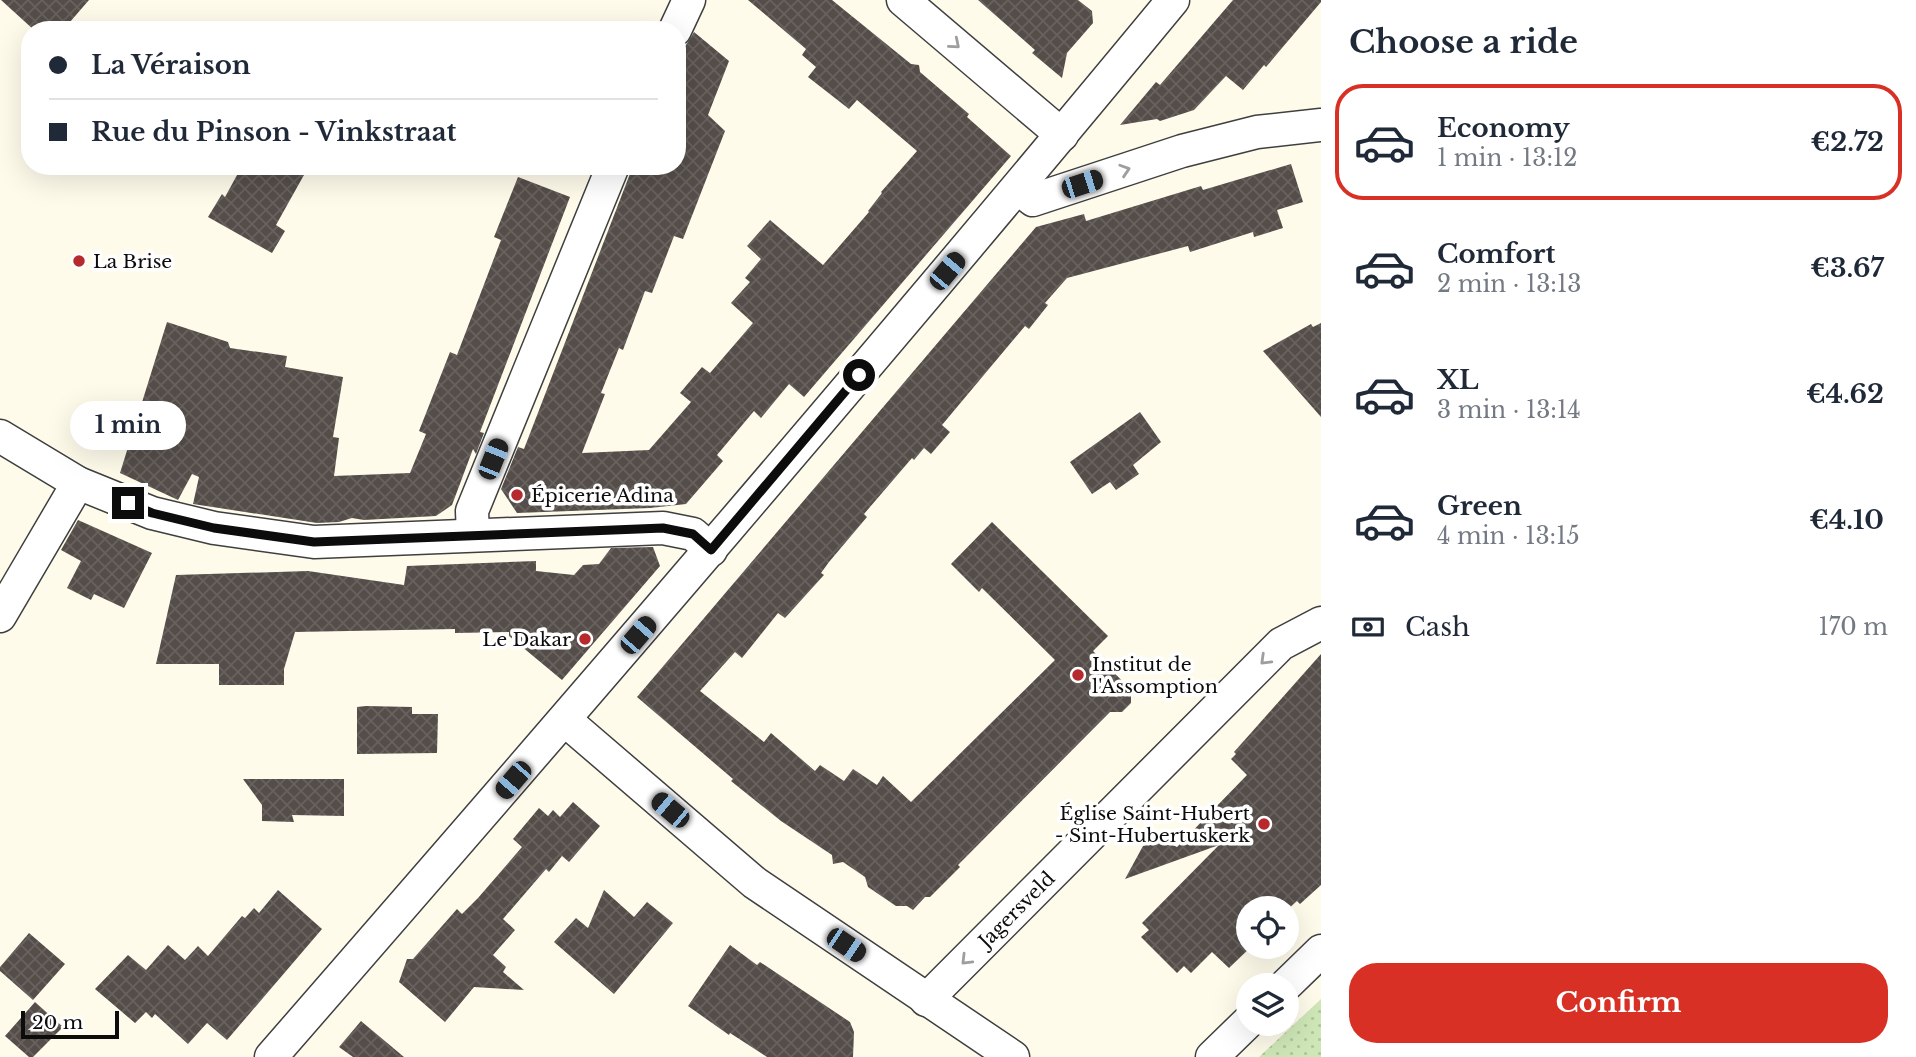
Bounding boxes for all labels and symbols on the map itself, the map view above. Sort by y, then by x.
one-way arrow [946,36,959,48]
one-way arrow [1119,164,1131,178]
car [1059,168,1106,200]
car [926,248,969,294]
place label: La Brise [93,250,172,273]
marker: La Brise [71,253,87,269]
route start [843,359,875,391]
callout: 1 min [70,402,186,450]
car [476,436,511,482]
place label: Épicerie Adina [531,484,674,507]
route end [112,487,144,519]
marker: Épicerie Adina [509,487,525,503]
car [617,612,660,658]
place label: Le Dakar [482,628,571,651]
marker: Le Dakar [577,631,593,647]
one-way arrow [1260,652,1273,665]
place label: Institut de l'Assomption [1092,653,1218,698]
marker: Institut de l'Assomption [1070,667,1086,683]
car [492,757,535,803]
car [648,788,693,832]
place label: Église Saint-Hubert - Sint-Hubertuskerk [1055,802,1251,847]
marker: Église Saint-Hubert - Sint-Hubertuskerk [1256,816,1272,832]
street label: Jagersveld [972,867,1060,955]
car [823,925,870,965]
one-way arrow [961,952,974,965]
scale bar [21,1008,119,1040]

